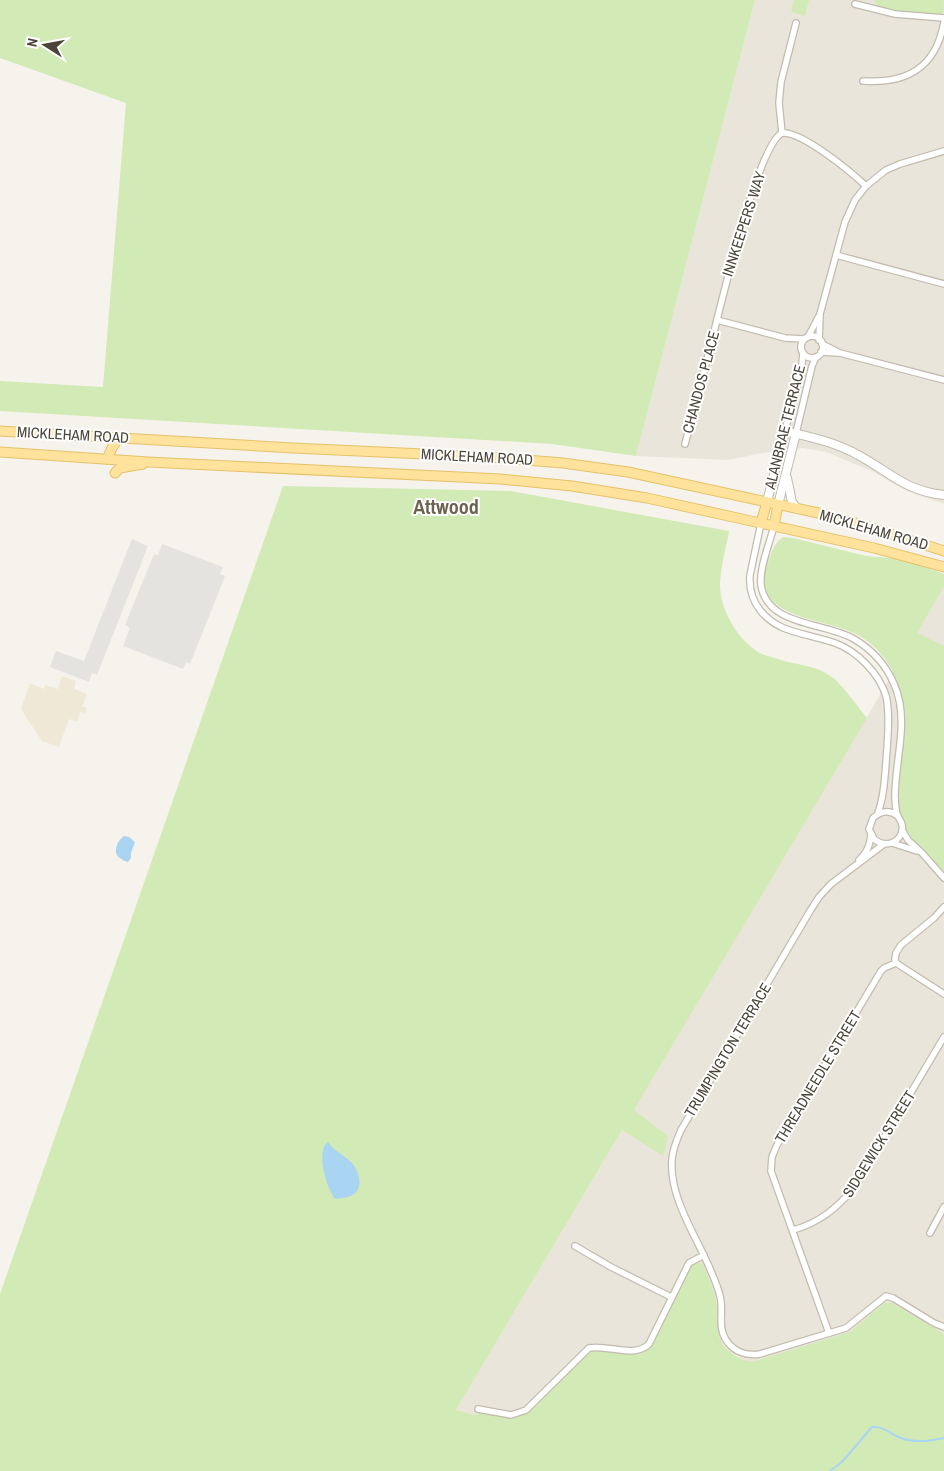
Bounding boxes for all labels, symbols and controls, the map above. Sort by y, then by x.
north arrow [20,20,70,70]
text: N [23,37,42,48]
street label: INNKEEPERS WAY [717,168,771,279]
street label: CHANDOS PLACE [677,328,724,435]
street label: ALANBRAE TERRACE [759,362,810,492]
street label: MICKLEHAM ROAD [17,421,130,448]
street label: MICKLEHAM ROAD [421,443,534,470]
district label: Attwood [413,493,479,520]
street label: MICKLEHAM ROAD [817,504,931,555]
street label: TRUMPINGTON TERRACE [679,979,776,1121]
street label: THREADNEEDLE STREET [769,1006,866,1147]
street label: SIDGEWICK STREET [837,1086,920,1201]

